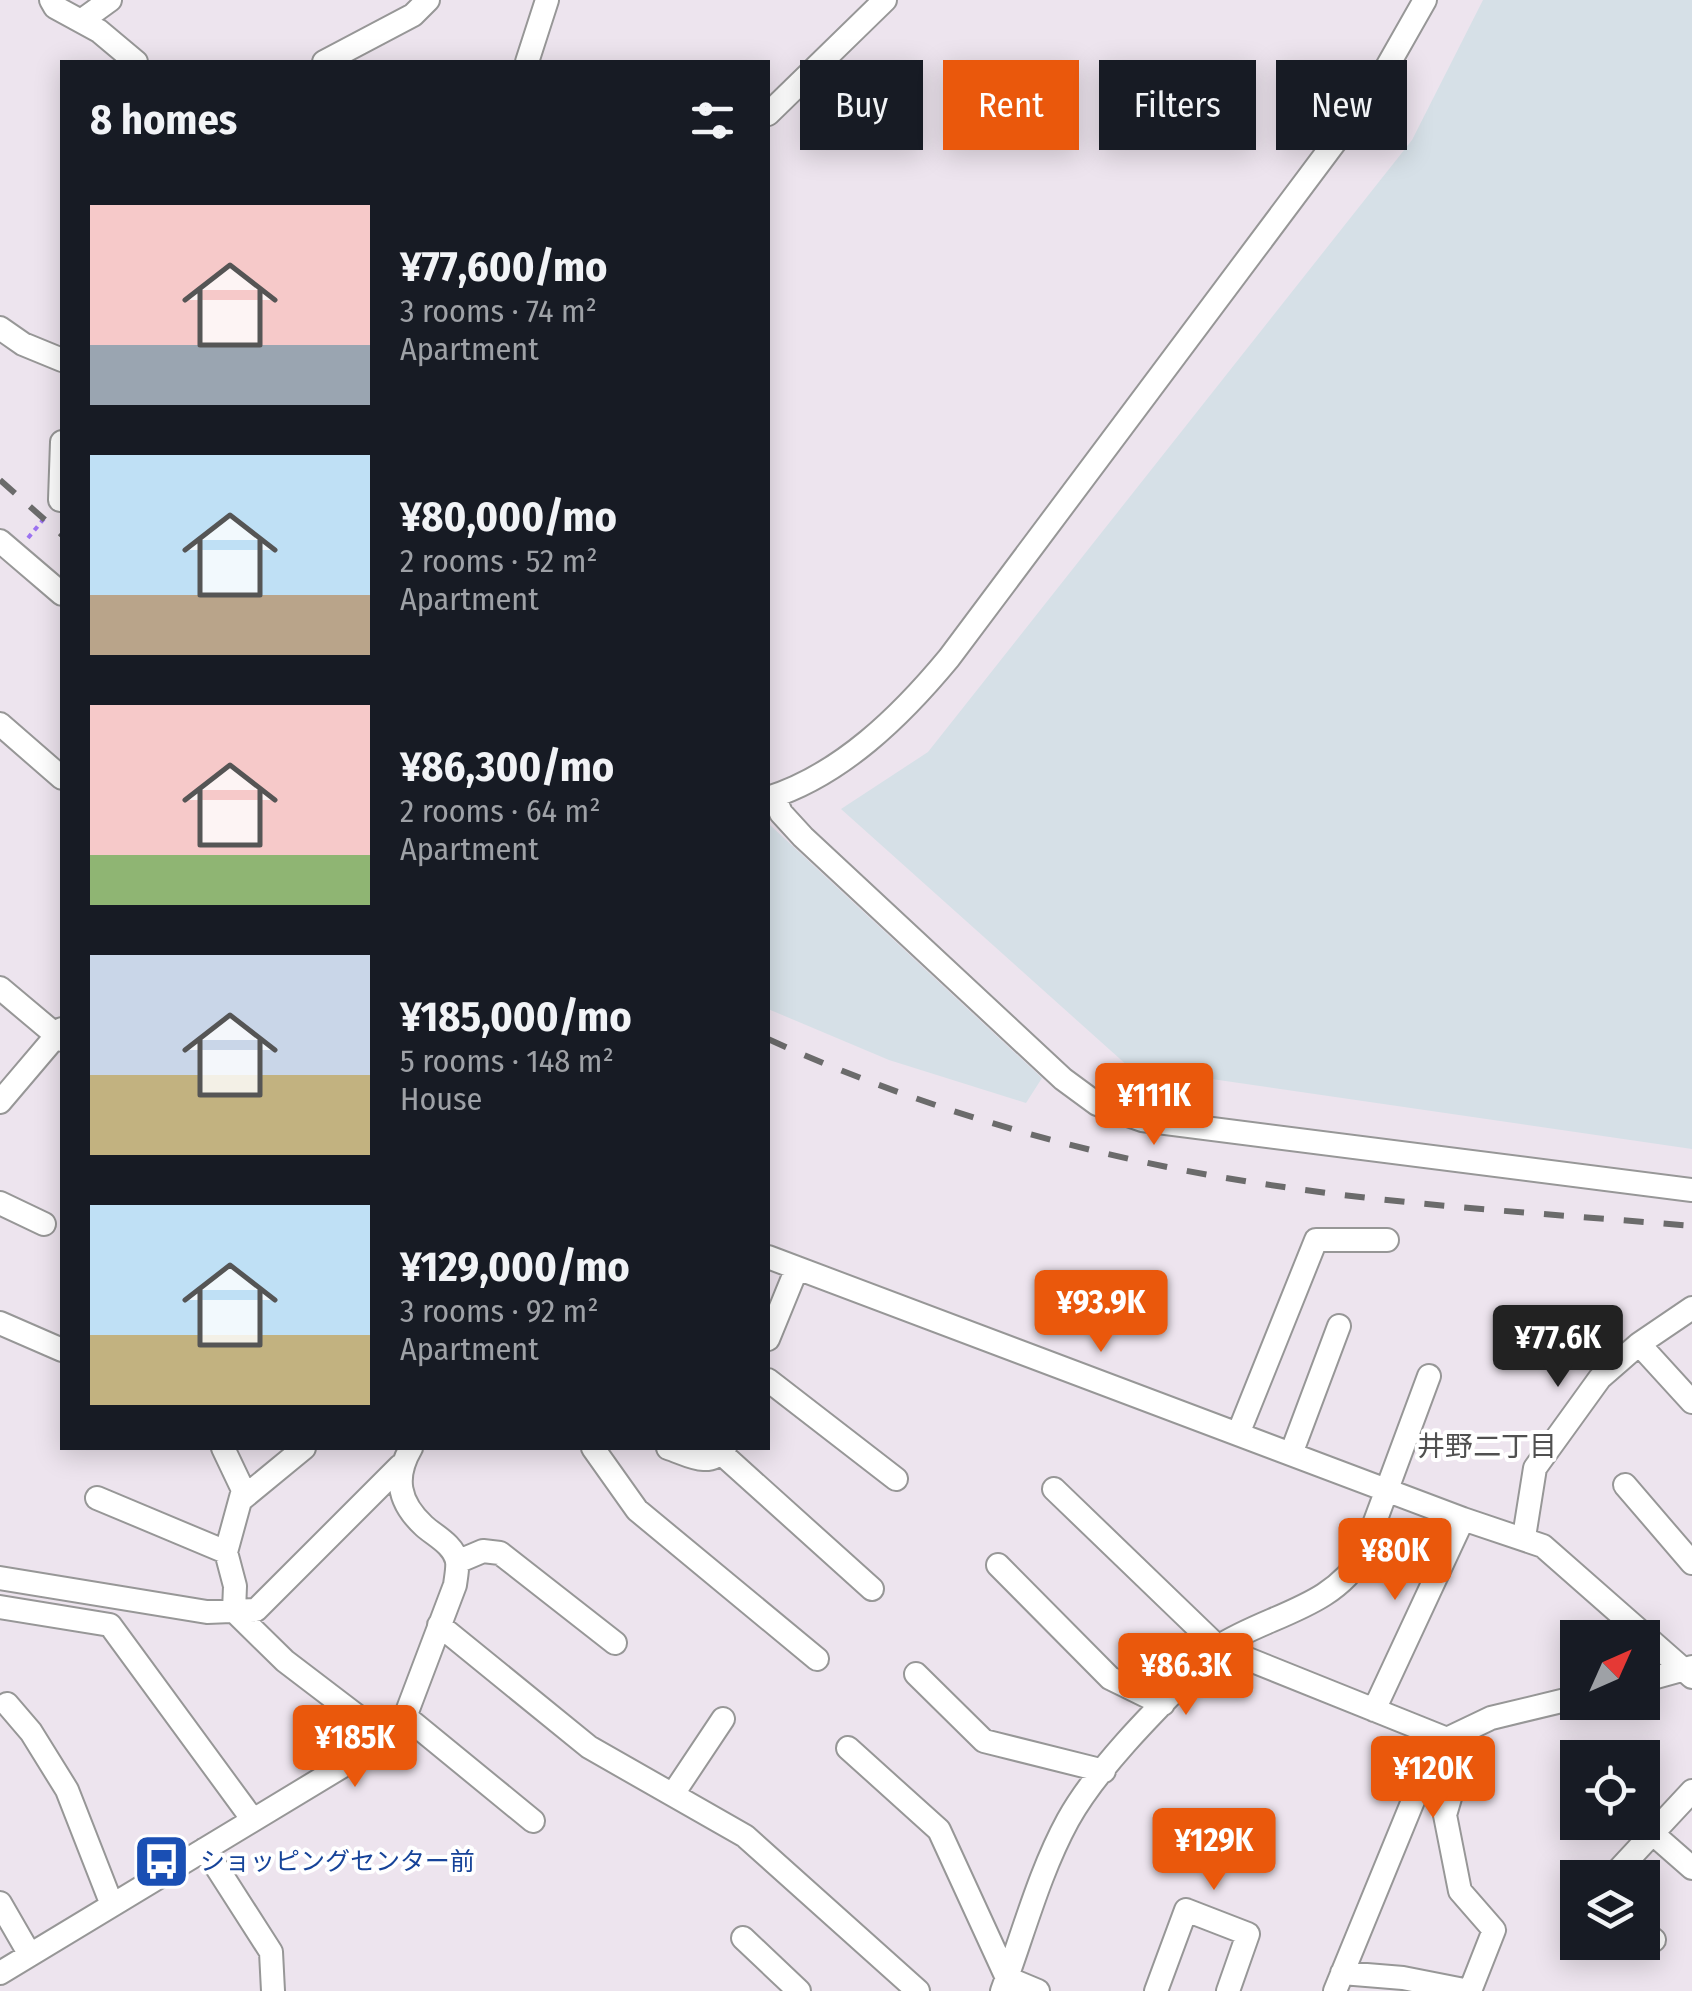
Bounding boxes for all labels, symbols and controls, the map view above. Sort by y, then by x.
chip: Buy [800,60,923,150]
chip: Rent [943,60,1079,150]
chip: Filters [1099,60,1256,150]
chip: New [1276,60,1407,150]
icon: filters [685,93,740,148]
text: 8 homes [90,95,237,145]
text: ¥77,600/mo [400,242,607,292]
icon: home [170,245,290,365]
text: 3 rooms · 74 m² [400,292,597,330]
text: Apartment [400,330,539,368]
text: ¥80,000/mo [400,492,617,542]
icon: home [170,495,290,615]
text: 2 rooms · 52 m² [400,542,598,580]
text: Apartment [400,580,539,618]
text: ¥86,300/mo [400,742,614,792]
icon: home [170,745,290,865]
text: 2 rooms · 64 m² [400,792,601,830]
text: Apartment [400,830,539,868]
text: ¥185,000/mo [400,992,632,1042]
icon: home [170,995,290,1115]
text: 5 rooms · 148 m² [400,1042,614,1080]
pin: ¥111K [1084,1063,1224,1148]
text: ¥111K [1117,1076,1191,1114]
text: House [400,1080,482,1118]
text: ¥129,000/mo [400,1242,630,1292]
icon: home [170,1245,290,1365]
pin: ¥93.9K [1020,1270,1182,1355]
text: ¥93.9K [1057,1283,1145,1321]
text: 3 rooms · 92 m² [400,1292,599,1330]
pin: ¥77.6K [1477,1305,1639,1390]
text: ¥77.6K [1515,1318,1601,1356]
text: Apartment [400,1330,539,1368]
district label: 井野二丁目 [1417,1430,1557,1463]
pin: ¥80K [1336,1518,1454,1603]
text: ¥80K [1360,1531,1430,1569]
north arrow [1560,1620,1660,1720]
map controls [1560,1620,1660,1960]
pin: ¥86.3K [1105,1633,1267,1718]
text: ¥86.3K [1140,1646,1232,1684]
pin: ¥185K [285,1705,425,1790]
text: ¥185K [315,1718,395,1756]
pin: ¥120K [1363,1736,1503,1821]
button: locate [1560,1740,1660,1840]
text: ¥120K [1393,1749,1473,1787]
pin: ¥129K [1144,1808,1284,1893]
text: ¥129K [1175,1821,1253,1859]
bus stop icon: ショッピングセンター前 [131,1832,191,1892]
place label: ショッピングセンター前 [200,1847,475,1877]
button: layers [1560,1860,1660,1960]

